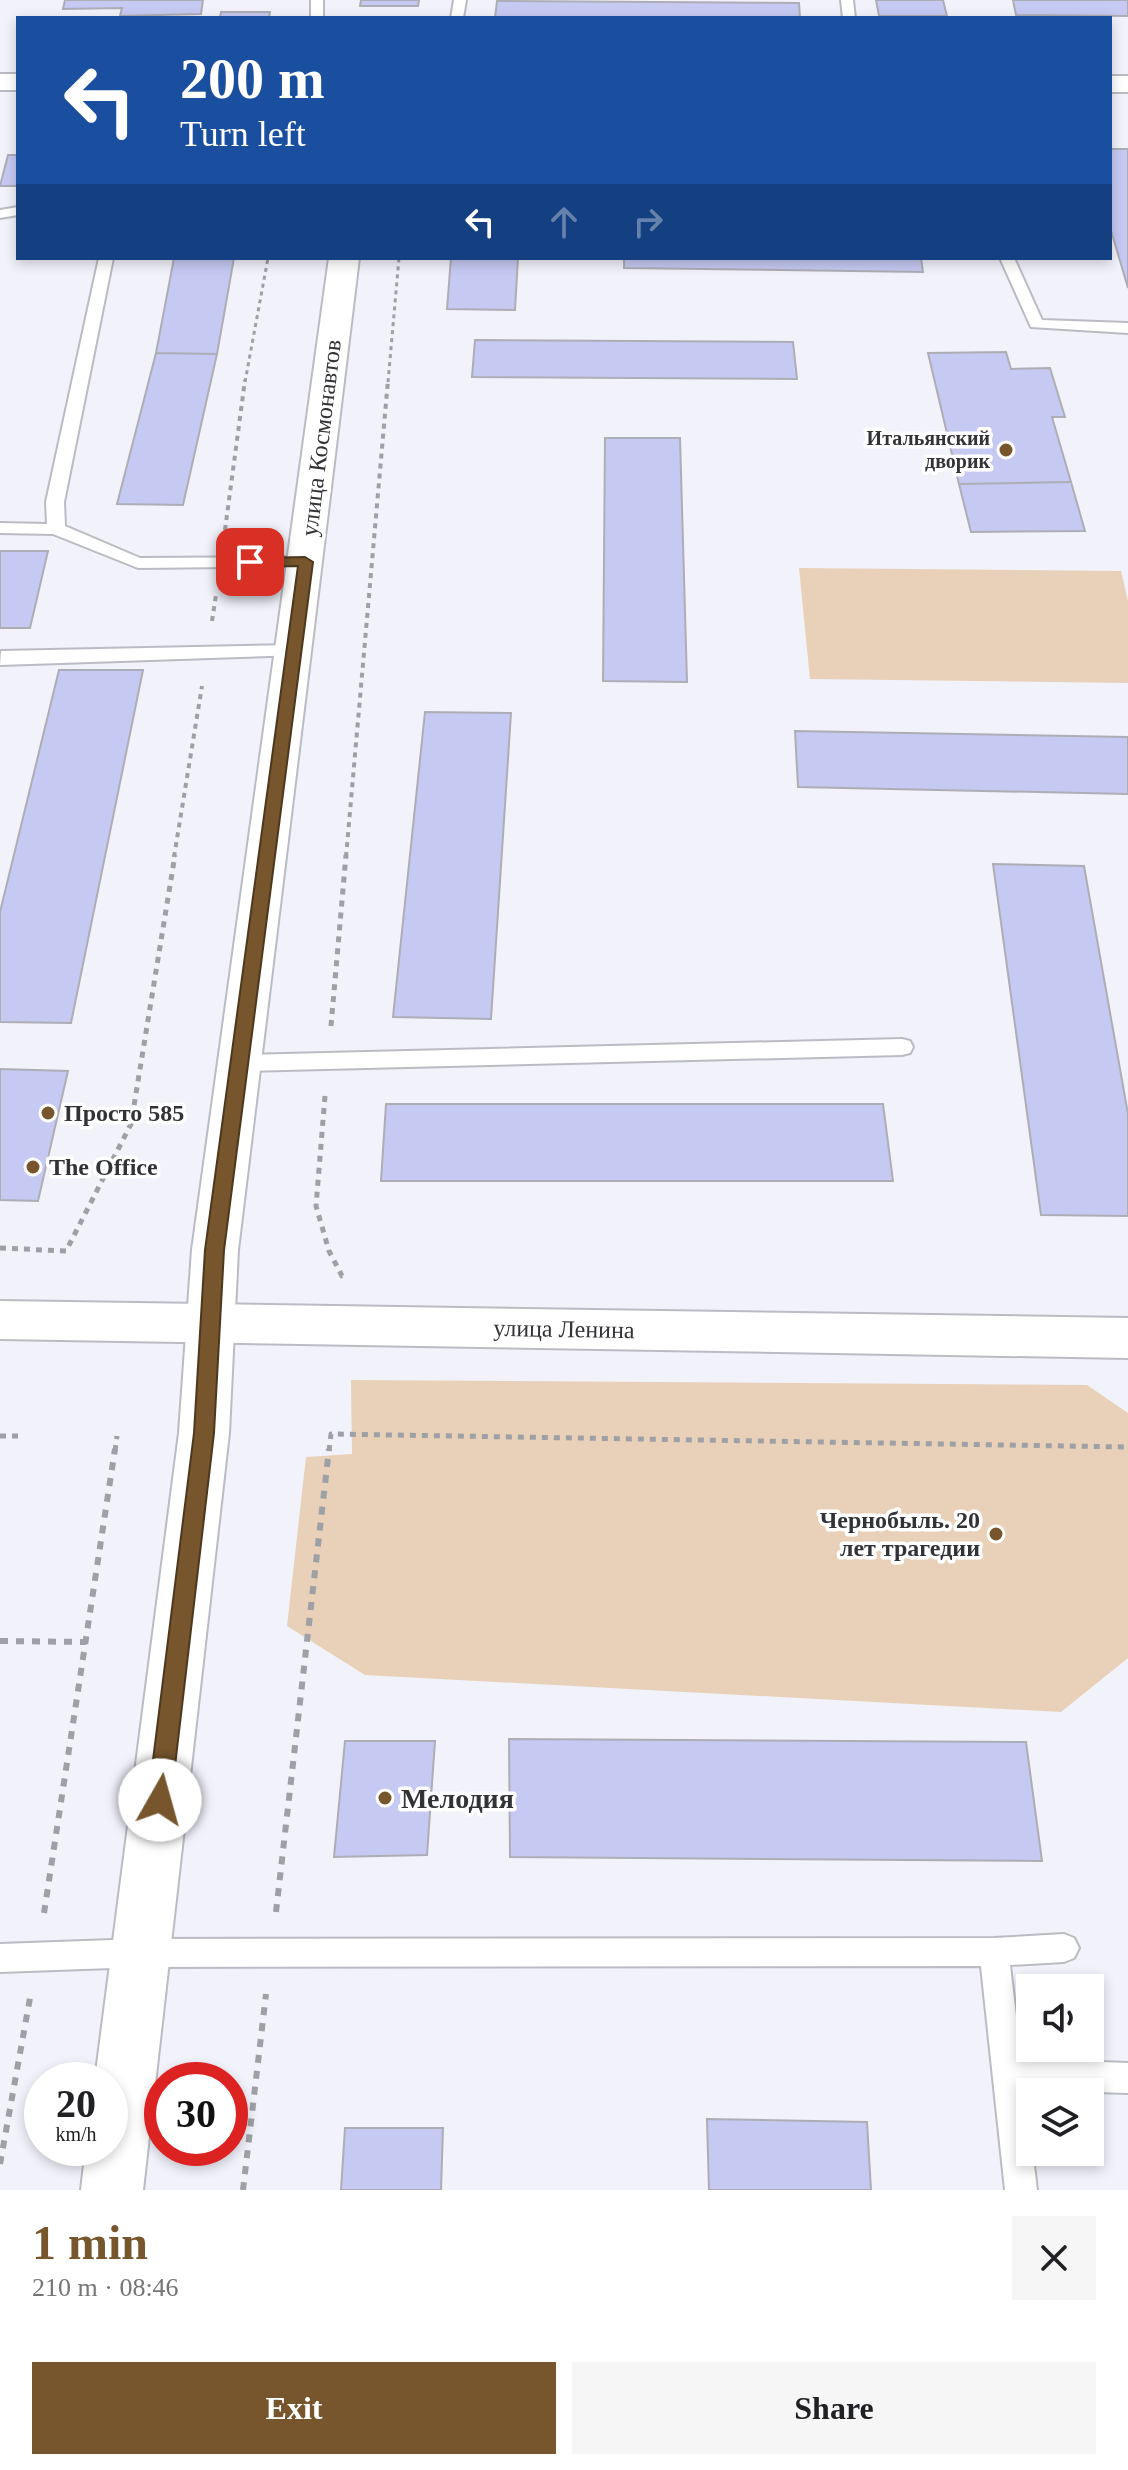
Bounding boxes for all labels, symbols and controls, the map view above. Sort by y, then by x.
icon: left [48,48,152,152]
text: 200 m [180,48,325,110]
text: Turn left [180,114,306,154]
icon: left [458,200,502,244]
icon: ahead [542,200,586,244]
icon: right [626,200,670,244]
street label: улица Космонавтов [296,338,346,538]
place label: Итальянский дворик [867,427,990,473]
marker: Итальянский дворик [997,441,1015,459]
pin [216,528,284,596]
icon: arrive [228,540,272,584]
place label: Просто 585 [64,1100,184,1126]
marker: Просто 585 [39,1104,57,1122]
place label: The Office [49,1154,158,1180]
marker: The Office [24,1158,42,1176]
street label: улица Ленина [493,1315,635,1343]
place label: Чернобыль. 20 лет трагедии [820,1507,980,1561]
marker: Чернобыль. 20 лет трагедии [987,1525,1005,1543]
position arrow [118,1758,202,1842]
place label: Мелодия [401,1783,514,1814]
marker: Мелодия [376,1789,394,1807]
map controls [1016,1974,1104,2166]
button: sound [1016,1974,1104,2062]
speed limit sign: 30 [144,2062,248,2166]
button: layers [1016,2078,1104,2166]
text: 20 [56,2081,96,2126]
text: km/h [55,2123,97,2145]
text: 1 min [32,2216,148,2269]
button: close [1012,2216,1096,2300]
text: 210 m · 08:46 [32,2273,179,2302]
button: Exit [32,2362,556,2454]
button: Share [572,2362,1096,2454]

